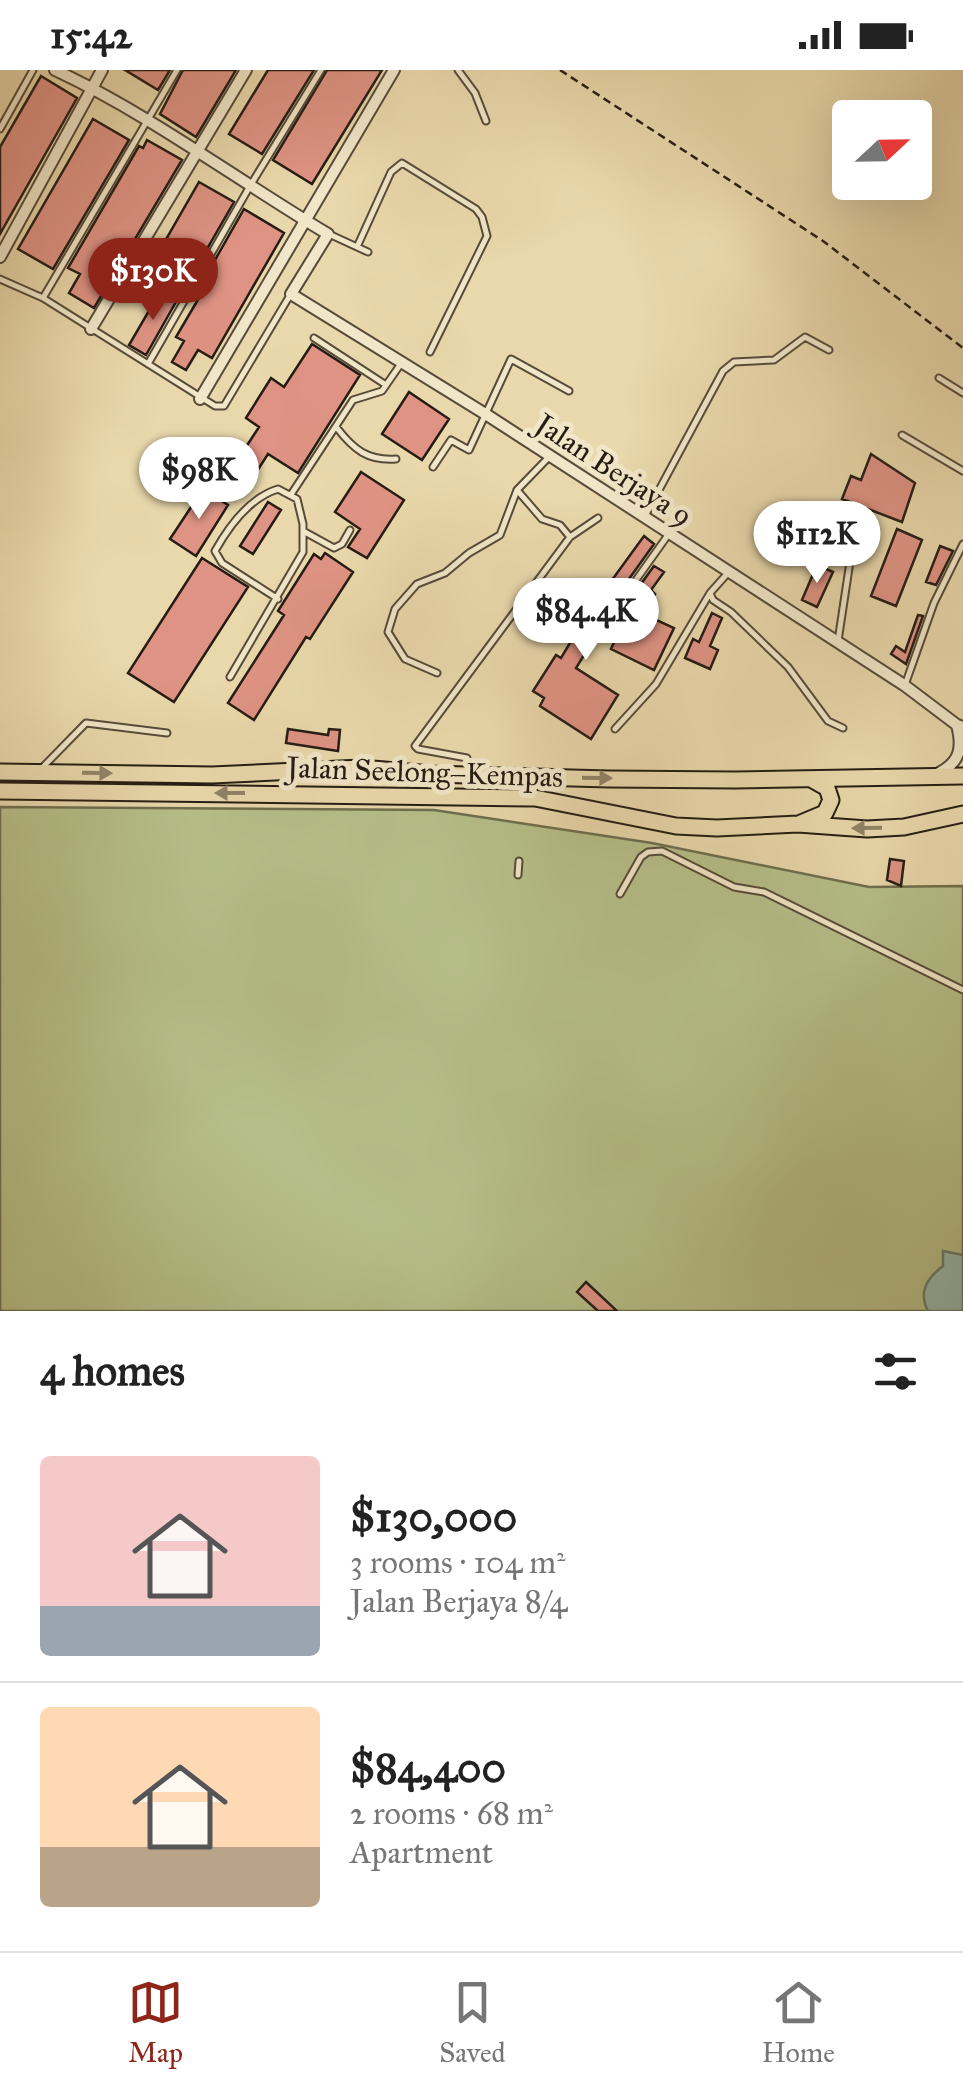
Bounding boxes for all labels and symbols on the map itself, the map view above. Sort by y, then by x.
north arrow [832,100,932,200]
pin: $130K [83,238,223,323]
street label: Jalan Berjaya 9 [526,404,699,535]
pin: $98K [140,437,258,522]
pin: $112K [747,501,887,586]
pin: $84.4K [505,578,667,663]
street label: Jalan Seelong–Kempas [283,749,564,795]
one-way arrow [82,765,114,781]
one-way arrow [581,771,613,787]
one-way arrow [214,785,246,801]
one-way arrow [851,821,883,837]

